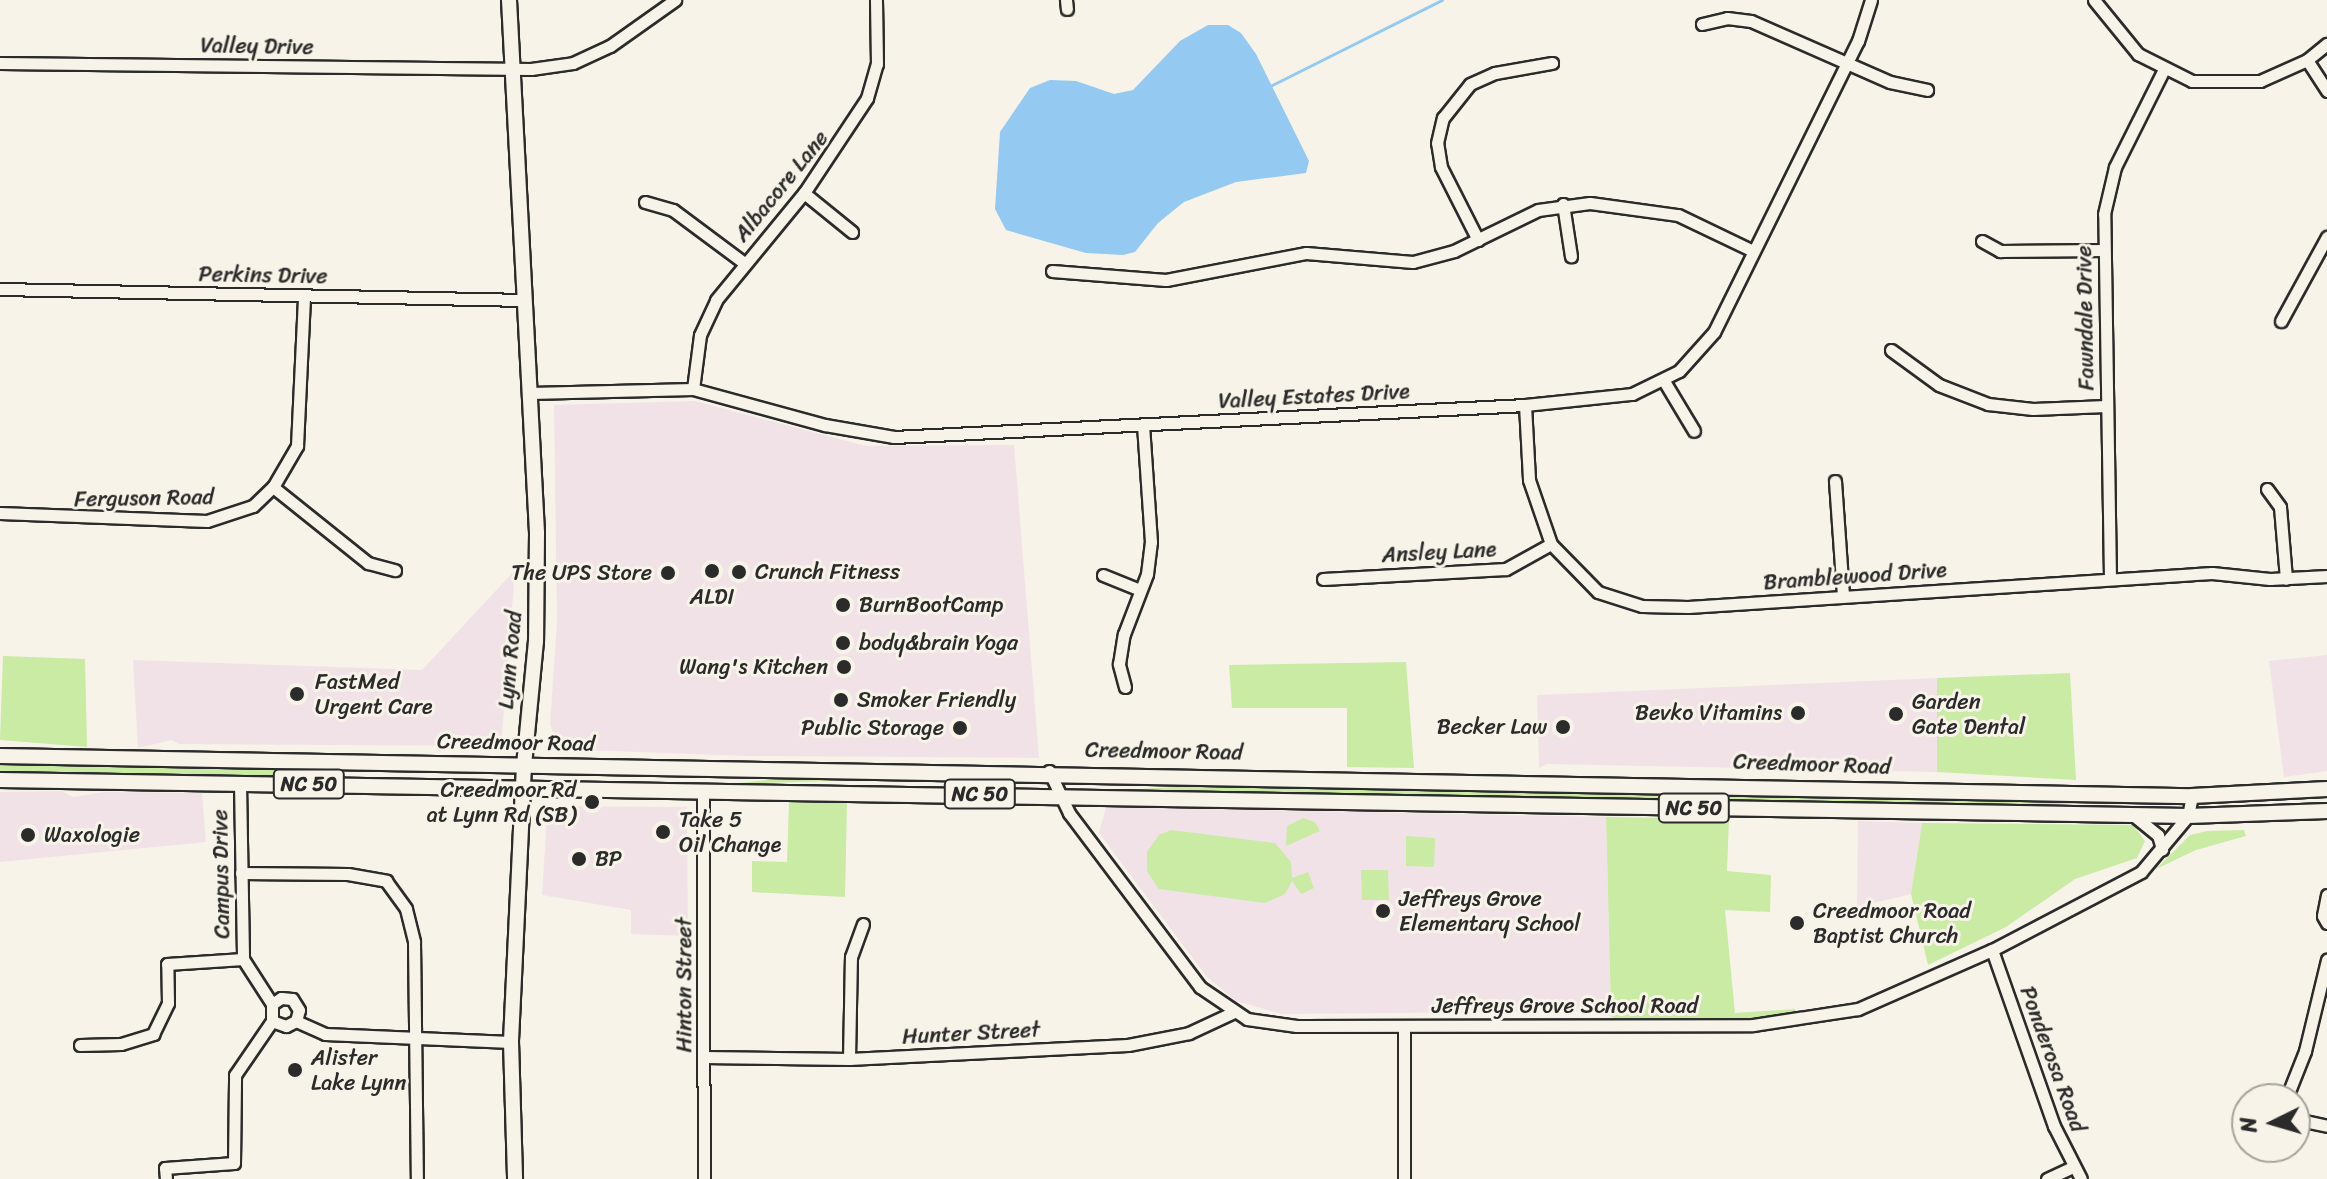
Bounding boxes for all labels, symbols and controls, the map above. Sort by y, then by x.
street label: Valley Drive [200,32,314,60]
street label: Albacore Lane [728,125,834,247]
street label: Fawndale Drive [2071,245,2099,391]
street label: Perkins Drive [198,261,328,289]
street label: Valley Estates Drive [1217,378,1411,414]
street label: Ferguson Road [74,484,214,512]
street label: Ansley Lane [1381,536,1497,568]
street label: Bramblewood Drive [1762,556,1948,596]
place label: Crunch Fitness [755,559,900,585]
place label: The UPS Store [509,560,652,586]
marker: ALDI [703,562,721,580]
marker: Crunch Fitness [730,563,748,581]
marker: The UPS Store [659,564,677,582]
place label: ALDI [690,584,734,610]
place label: BurnBootCamp [859,592,1003,618]
marker: BurnBootCamp [834,596,852,614]
street label: Lynn Road [493,610,527,710]
place label: body&brain Yoga [859,630,1018,656]
marker: body&brain Yoga [834,634,852,652]
place label: Wang's Kitchen [679,654,828,680]
marker: Wang's Kitchen [835,658,853,676]
place label: FastMed Urgent Care [315,668,433,720]
marker: FastMed Urgent Care [286,683,308,705]
place label: Smoker Friendly [857,687,1016,713]
place label: Garden Gate Dental [1912,688,2027,740]
marker: Smoker Friendly [832,691,850,709]
place label: Bevko Vitamins [1633,700,1782,726]
marker: Bevko Vitamins [1789,704,1807,722]
marker: Garden Gate Dental [1887,705,1905,723]
place label: Becker Law [1437,714,1547,740]
place label: Public Storage [801,715,944,741]
marker: Becker Law [1554,718,1572,736]
marker: Public Storage [951,719,969,737]
street label: Creedmoor Road [437,727,595,757]
street label: Creedmoor Road [1085,736,1243,766]
street label: Creedmoor Road [1733,748,1891,780]
road number: NC 50 [271,768,347,800]
place label: Creedmoor Rd at Lynn Rd (SB) [424,776,576,828]
road number: NC 50 [942,778,1018,810]
road number: NC 50 [1656,792,1732,824]
marker: Creedmoor Rd at Lynn Rd (SB) [583,793,601,811]
place label: Take 5 Oil Change [679,806,782,858]
street label: Campus Drive [207,809,235,939]
place label: Waxologie [44,822,140,848]
marker: Take 5 Oil Change [654,823,672,841]
marker: Waxologie [19,826,37,844]
place label: BP [595,846,622,872]
marker: BP [570,850,588,868]
place label: Jeffreys Grove Elementary School [1399,885,1581,936]
place label: Creedmoor Road Baptist Church [1813,897,1971,948]
marker: Jeffreys Grove Elementary School [1374,902,1392,920]
marker: Creedmoor Road Baptist Church [1788,914,1806,932]
street label: Hinton Street [671,917,697,1053]
street label: Ponderosa Road [2014,982,2092,1136]
street label: Jeffreys Grove School Road [1432,993,1698,1019]
street label: Hunter Street [901,1016,1041,1050]
place label: Alister Lake Lynn [311,1044,406,1096]
marker: Alister Lake Lynn [286,1061,304,1079]
north arrow [2231,1083,2311,1163]
text: N [2228,1116,2269,1134]

